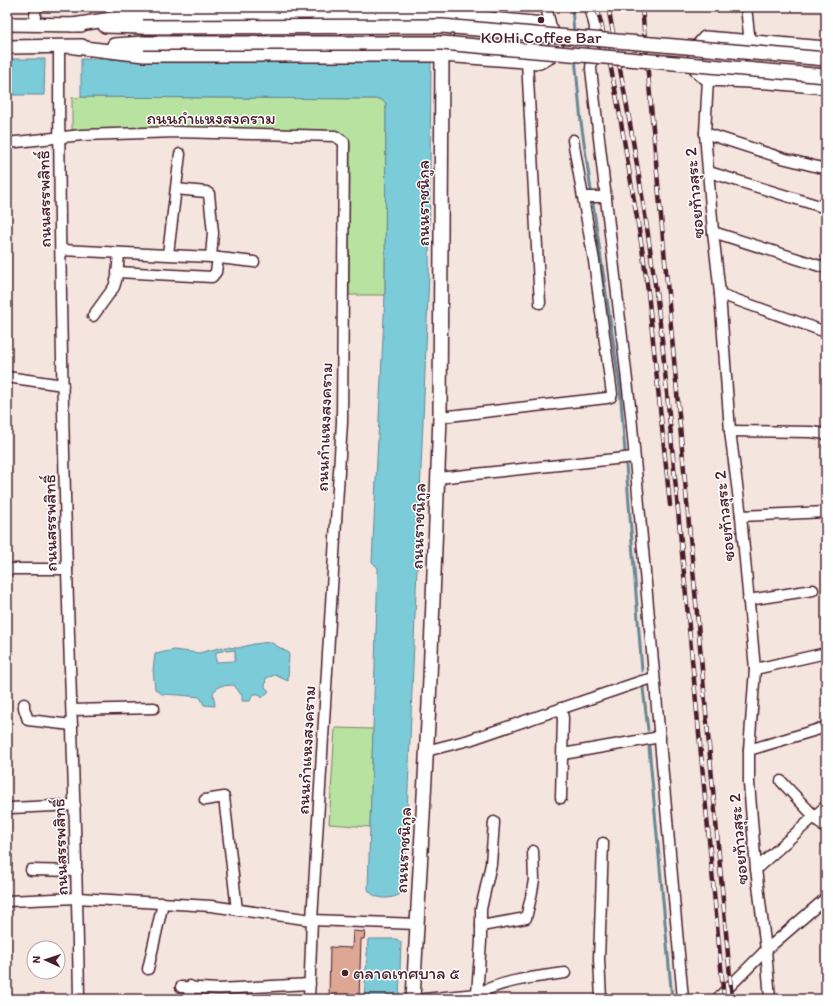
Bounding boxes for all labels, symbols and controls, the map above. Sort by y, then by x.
marker: KOHi Coffee Bar [536,15,546,25]
place label: KOHi Coffee Bar [480,27,602,47]
street label: ถนนกำแหงสงคราม [146,108,276,128]
street label: ซอยท้าวสุระ 2 [680,147,709,239]
street label: ถนนสรรพสิทธิ์ [33,150,55,248]
street label: ถนนราชนิกูล [413,160,434,246]
street label: ถนนกำแหงสงคราม [312,362,336,492]
street label: ซอยท้าวสุระ 2 [709,469,740,562]
street label: ถนนสรรพสิทธิ์ [39,474,61,572]
street label: ถนนราชนิกูล [406,482,431,570]
street label: ถนนกำแหงสงคราม [293,685,319,815]
street label: ซอยท้าวสุระ 2 [724,793,753,885]
street label: ถนนสรรพสิทธิ์ [48,798,72,896]
street label: ถนนราชนิกูล [391,806,416,894]
north arrow [26,940,66,980]
text: N [30,955,43,964]
place label: ตลาดเทศบาล ๕ [353,963,459,983]
marker: ตลาดเทศบาล ๕ [340,968,350,978]

